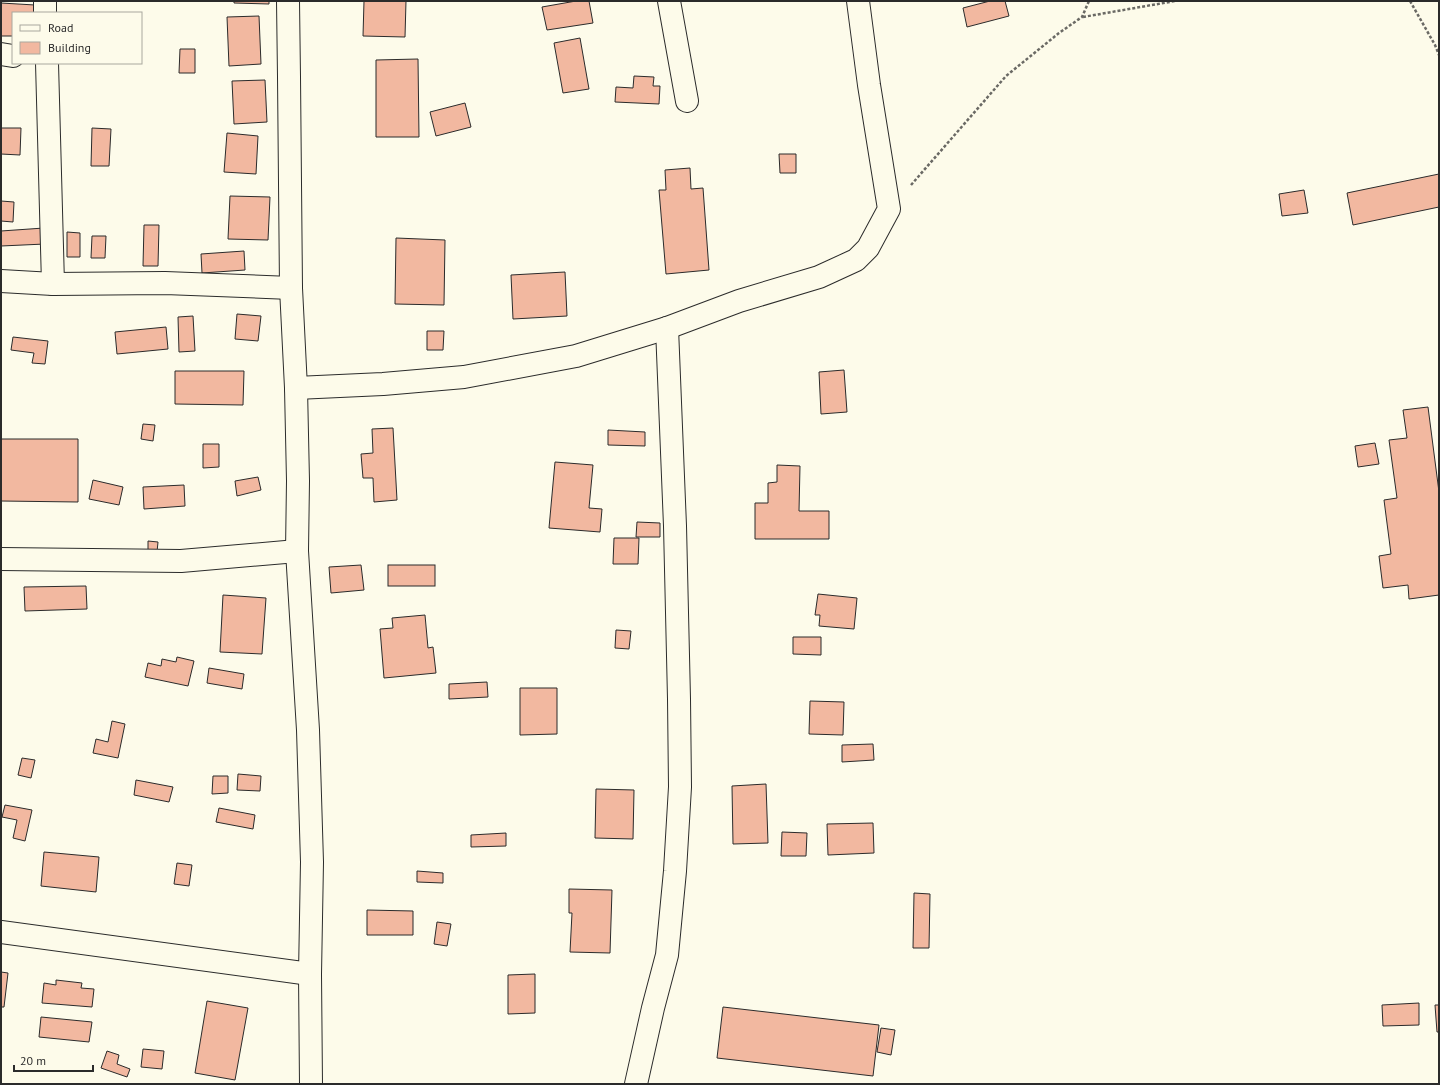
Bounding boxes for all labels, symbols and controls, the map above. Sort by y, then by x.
legend [12,12,142,64]
text: Road [48,20,73,35]
text: Building [48,40,91,55]
scale bar [14,1047,93,1073]
text: 20 m [20,1053,46,1068]

